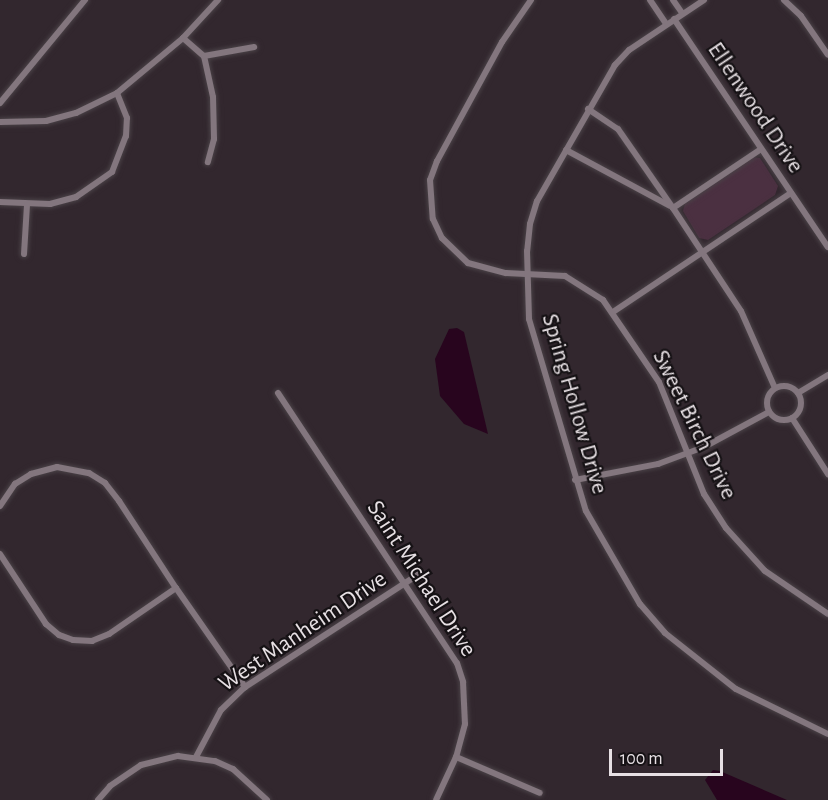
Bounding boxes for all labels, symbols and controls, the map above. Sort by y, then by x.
street label: Ellenwood Drive [701,37,809,179]
street label: Spring Hollow Drive [535,311,613,497]
street label: Sweet Birch Drive [645,346,743,504]
street label: Saint Michael Drive [360,496,482,662]
street label: West Manheim Drive [214,565,392,699]
scale bar [612,737,726,775]
text: 100 m [620,750,663,768]

